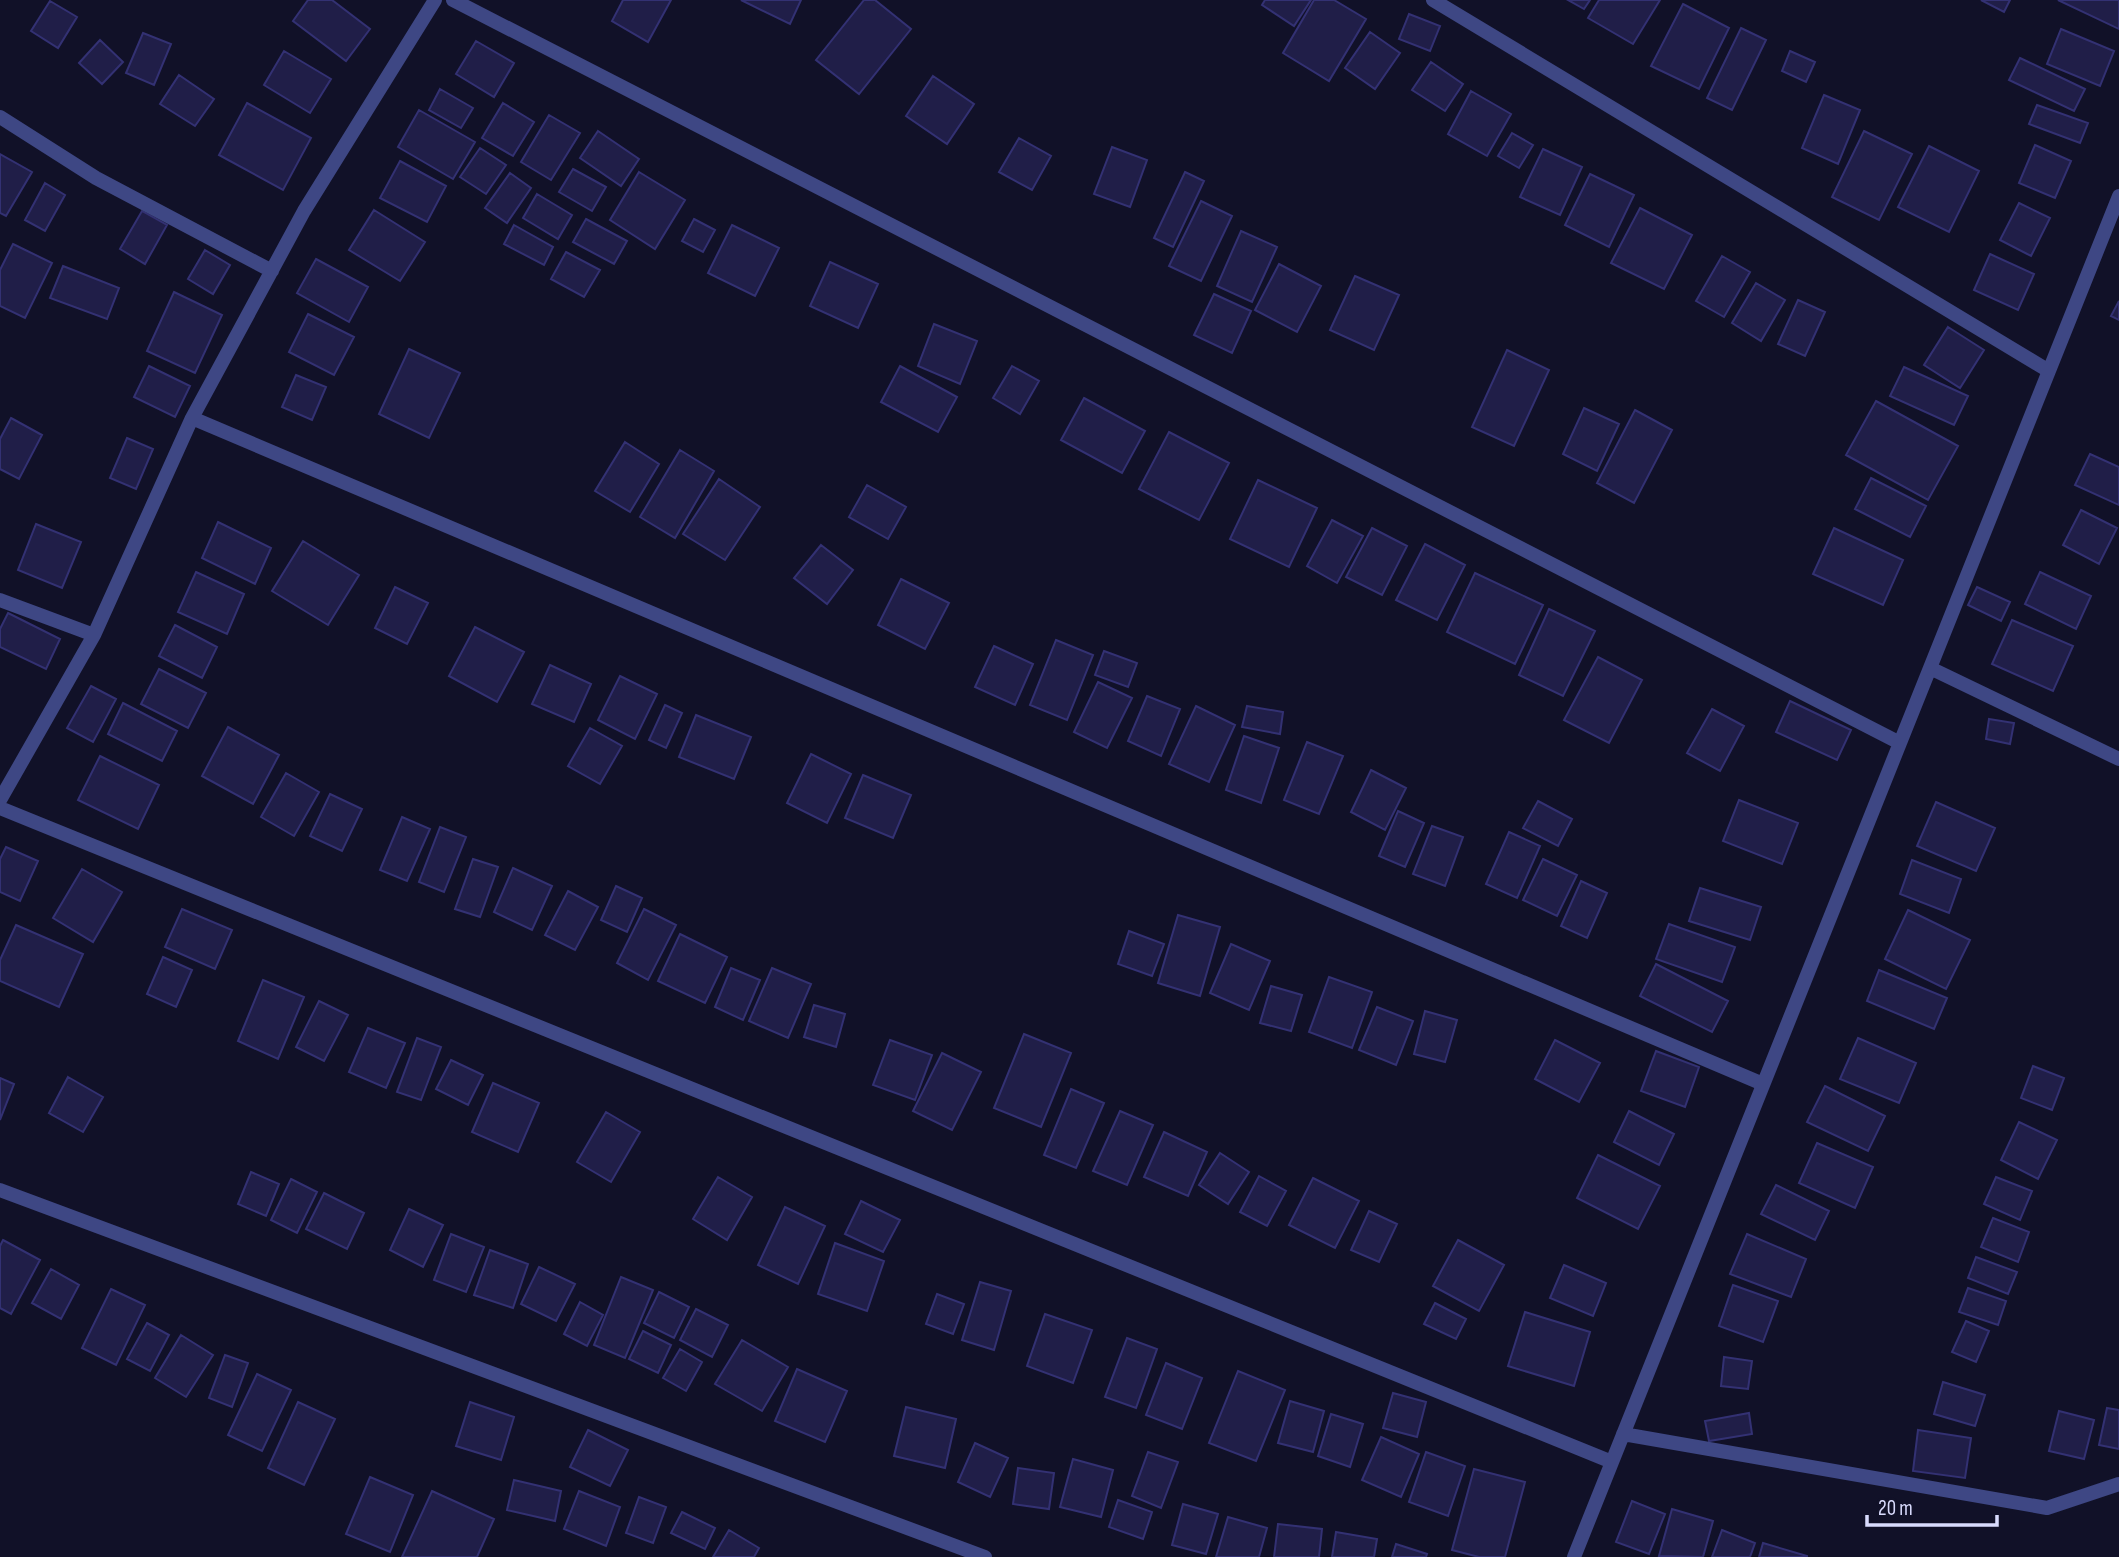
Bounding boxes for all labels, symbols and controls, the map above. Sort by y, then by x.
scale bar [1867,1484,1996,1528]
text: 20 m [1878,1496,1913,1521]

